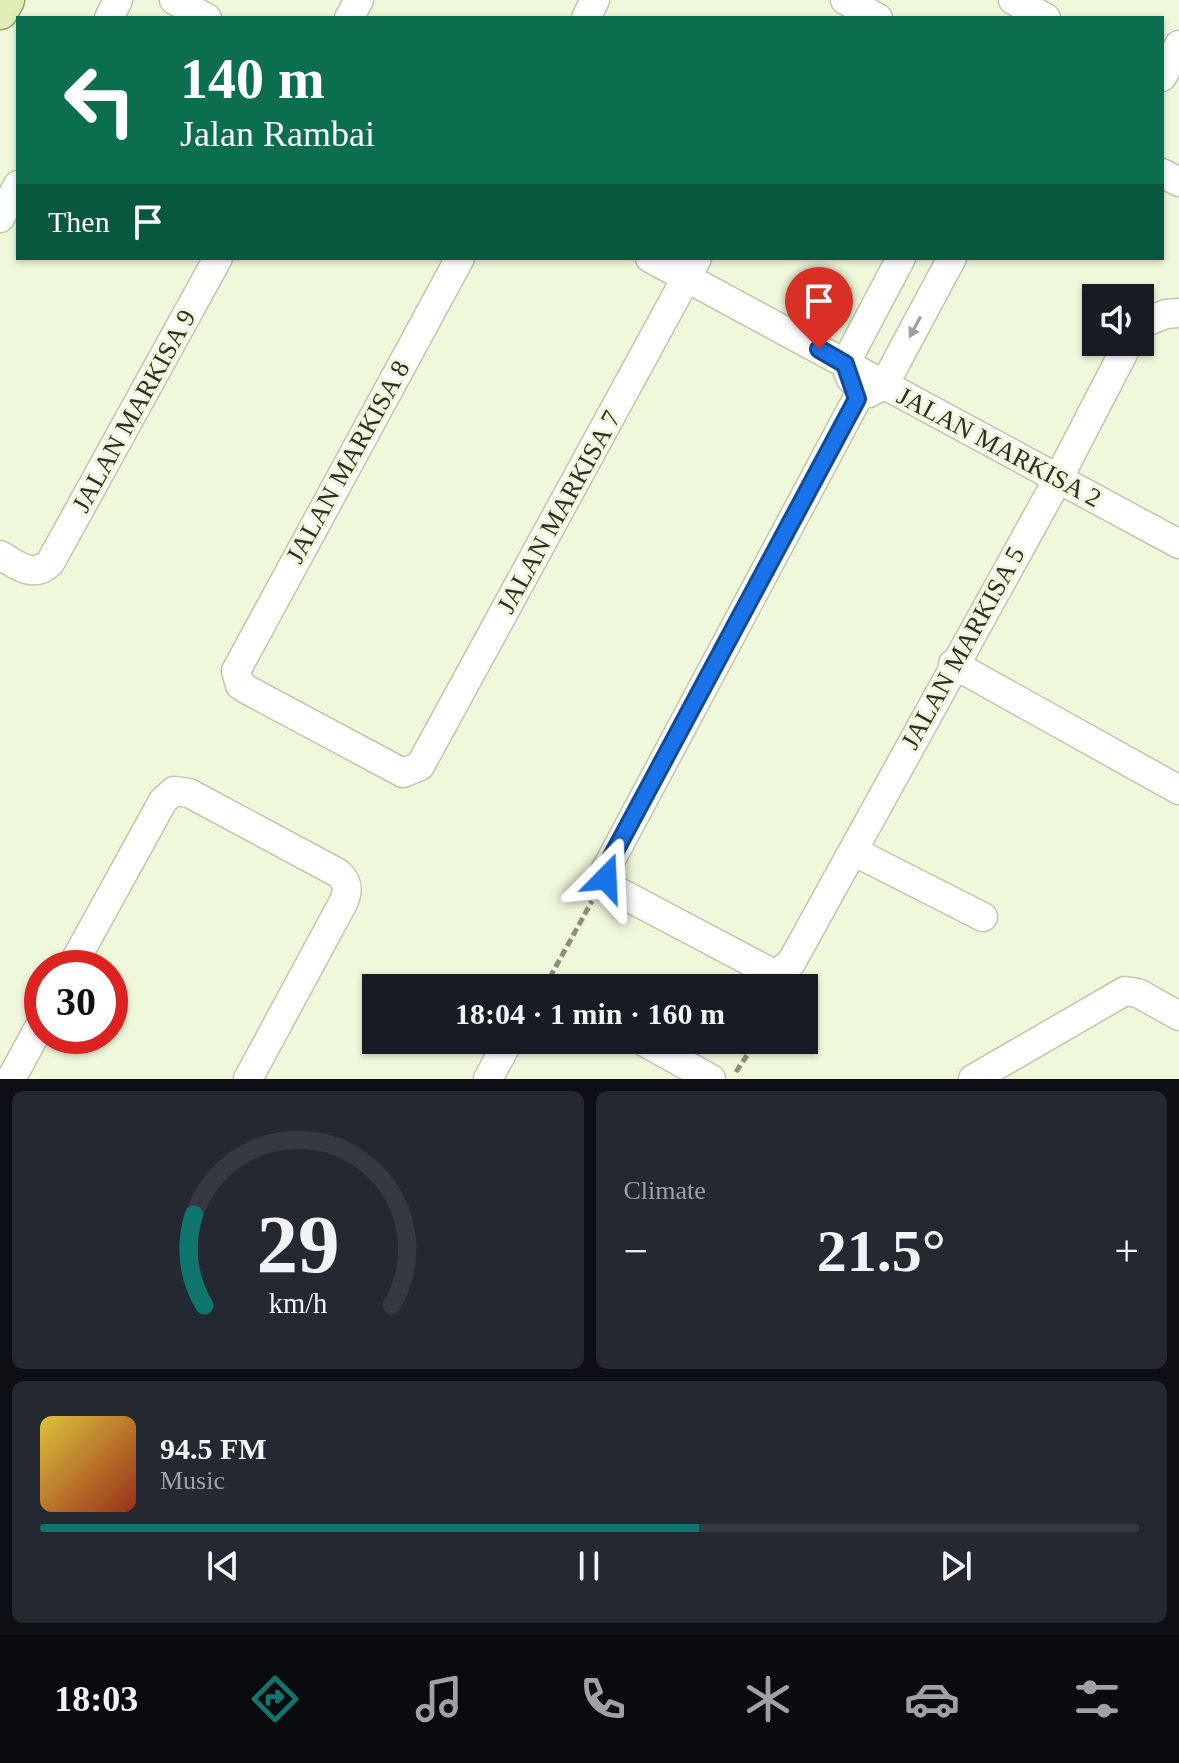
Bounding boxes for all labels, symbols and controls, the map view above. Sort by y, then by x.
icon: left [48,48,152,152]
text: 140 m [180,48,325,110]
text: Jalan Rambai [180,114,375,154]
icon: arrive [126,200,170,244]
text: Then [48,205,110,238]
pin [785,267,853,349]
icon: arrive [797,279,841,323]
map controls [1082,284,1154,356]
button: sound [1082,284,1154,356]
street label: JALAN MARKISA 9 [66,305,202,517]
one-way arrow [909,316,922,339]
street label: JALAN MARKISA 8 [280,356,416,568]
street label: JALAN MARKISA 2 [892,381,1106,513]
street label: JALAN MARKISA 7 [491,406,627,618]
street label: JALAN MARKISA 5 [895,542,1031,754]
position arrow [564,836,648,920]
speed limit sign: 30 [24,950,128,1054]
text: 18:04 · 1 min · 160 m [455,997,725,1030]
text: Climate [624,1176,706,1205]
text: 29 [256,1198,339,1290]
text: 21.5° [817,1218,946,1284]
text: − [624,1227,648,1276]
text: + [1114,1227,1139,1276]
text: km/h [268,1288,327,1319]
text: 94.5 FM [160,1432,267,1465]
text: Music [160,1466,225,1495]
icon: previous [201,1544,245,1588]
icon: pause [567,1544,611,1588]
icon: next [934,1544,978,1588]
icon: directions [247,1671,303,1727]
icon: music [411,1671,467,1727]
icon: phone [575,1671,631,1727]
icon: climate [740,1671,796,1727]
icon: car [904,1671,960,1727]
icon: filters [1069,1671,1125,1727]
text: 18:03 [54,1679,138,1719]

